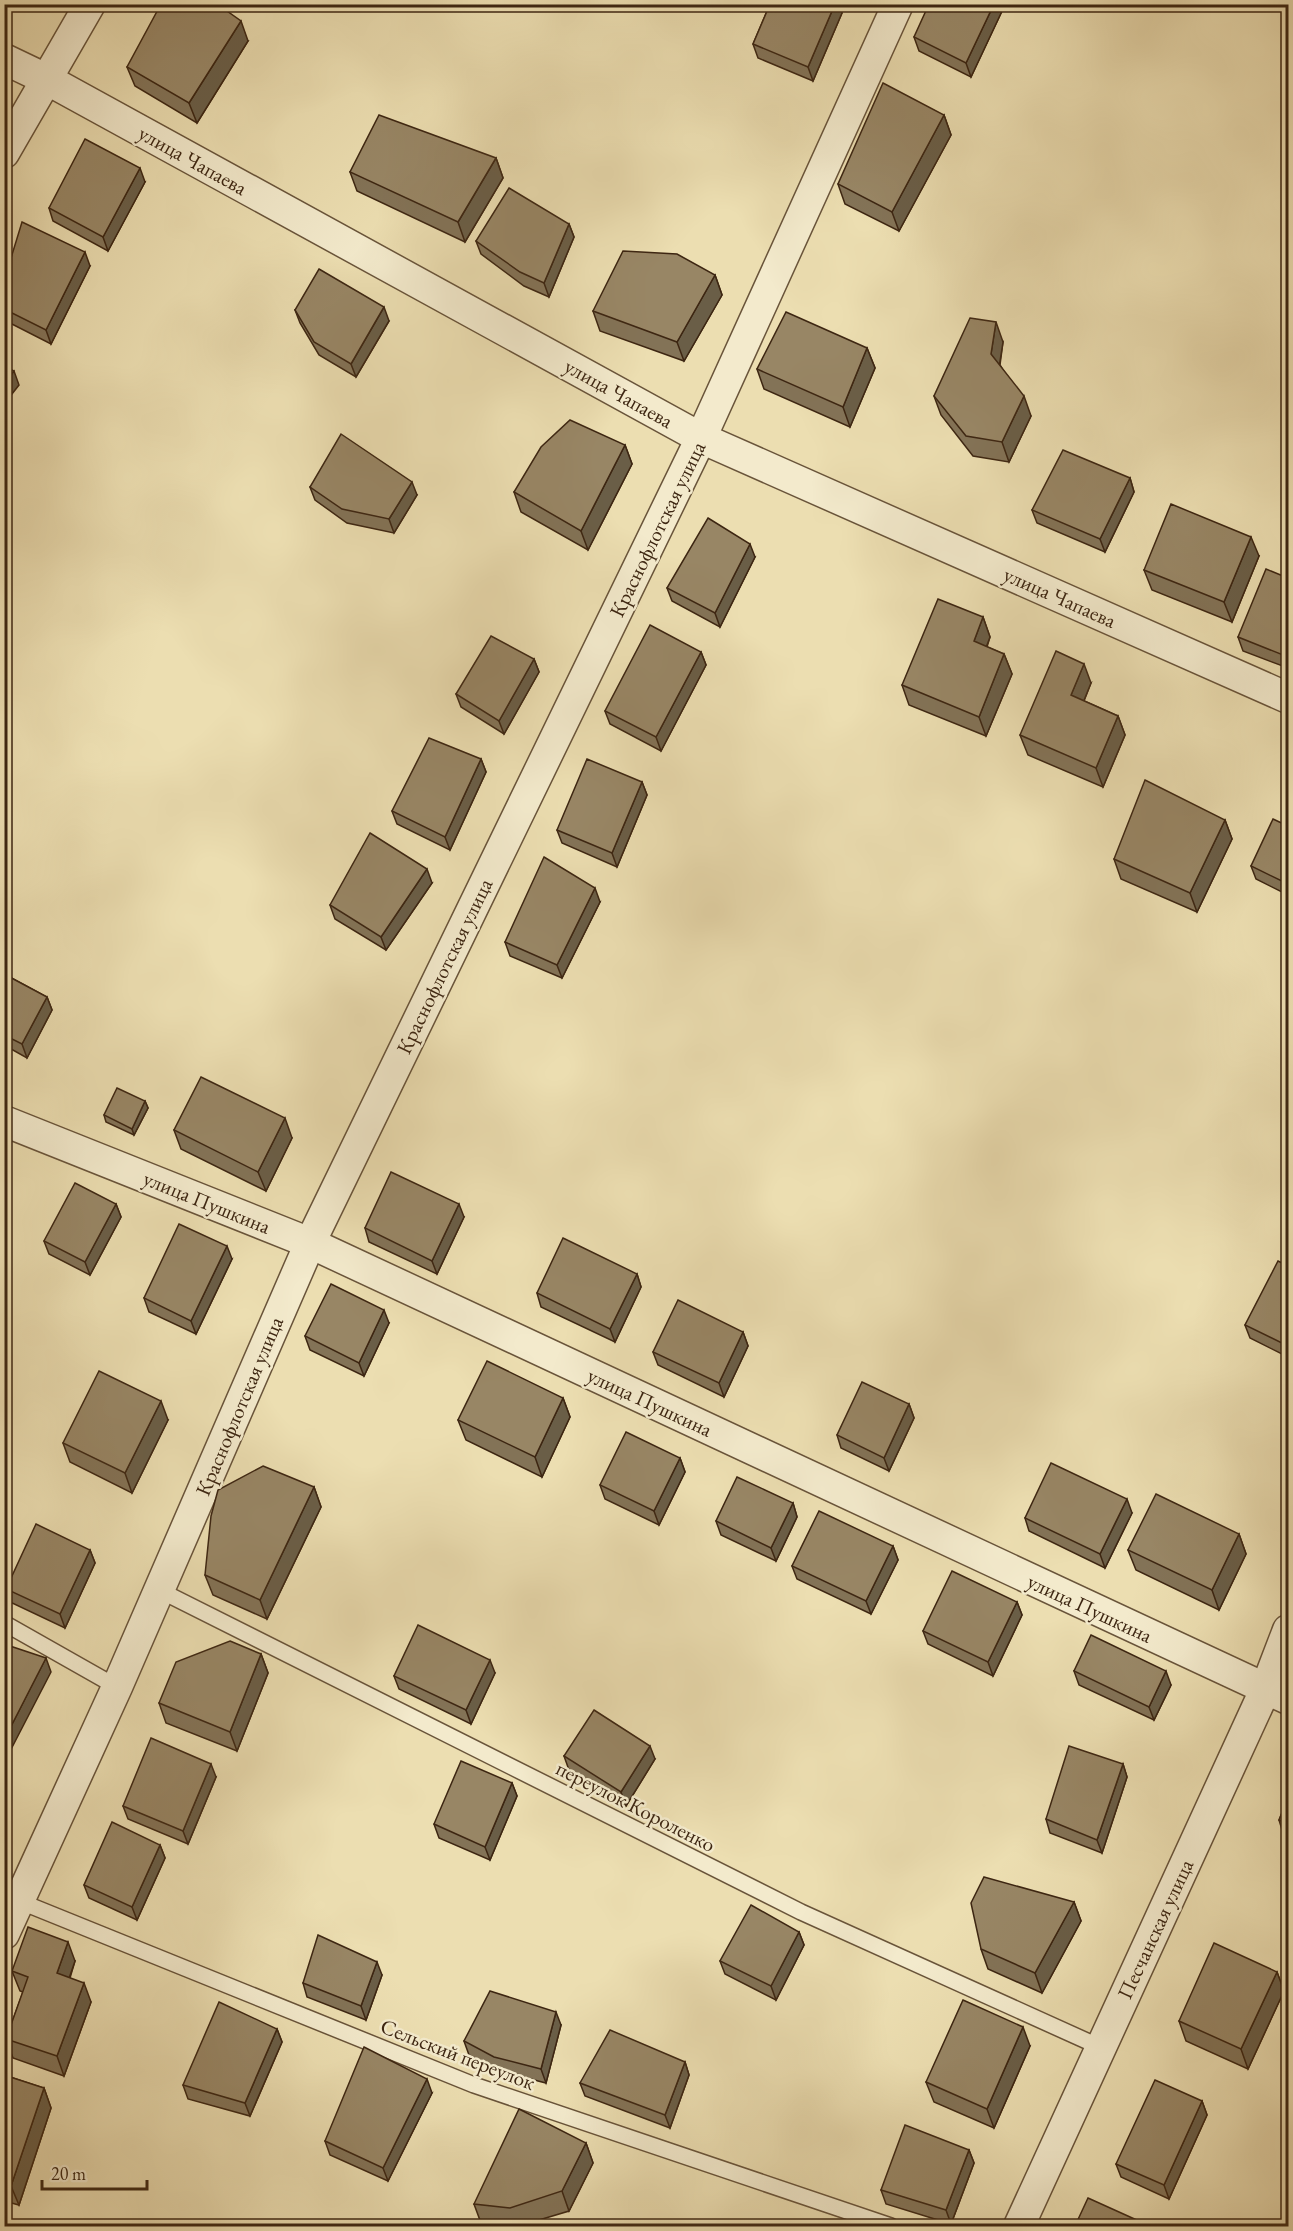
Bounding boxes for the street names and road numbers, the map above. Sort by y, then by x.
street label: улица Чапаева [134,119,253,201]
street label: улица Чапаева [560,352,679,434]
street label: Краснофлотская улица [603,436,712,621]
street label: улица Чапаева [1000,560,1121,634]
street label: Краснофлотская улица [390,873,499,1058]
street label: улица Пушкина [139,1164,275,1240]
street label: Краснофлотская улица [189,1312,289,1500]
street label: улица Пушкина [583,1361,717,1443]
street label: улица Пушкина [1023,1567,1157,1649]
street label: переулок Короленко [552,1754,720,1858]
street label: Песчанская улица [1111,1854,1199,2003]
street label: Сельский переулок [377,2012,539,2096]

